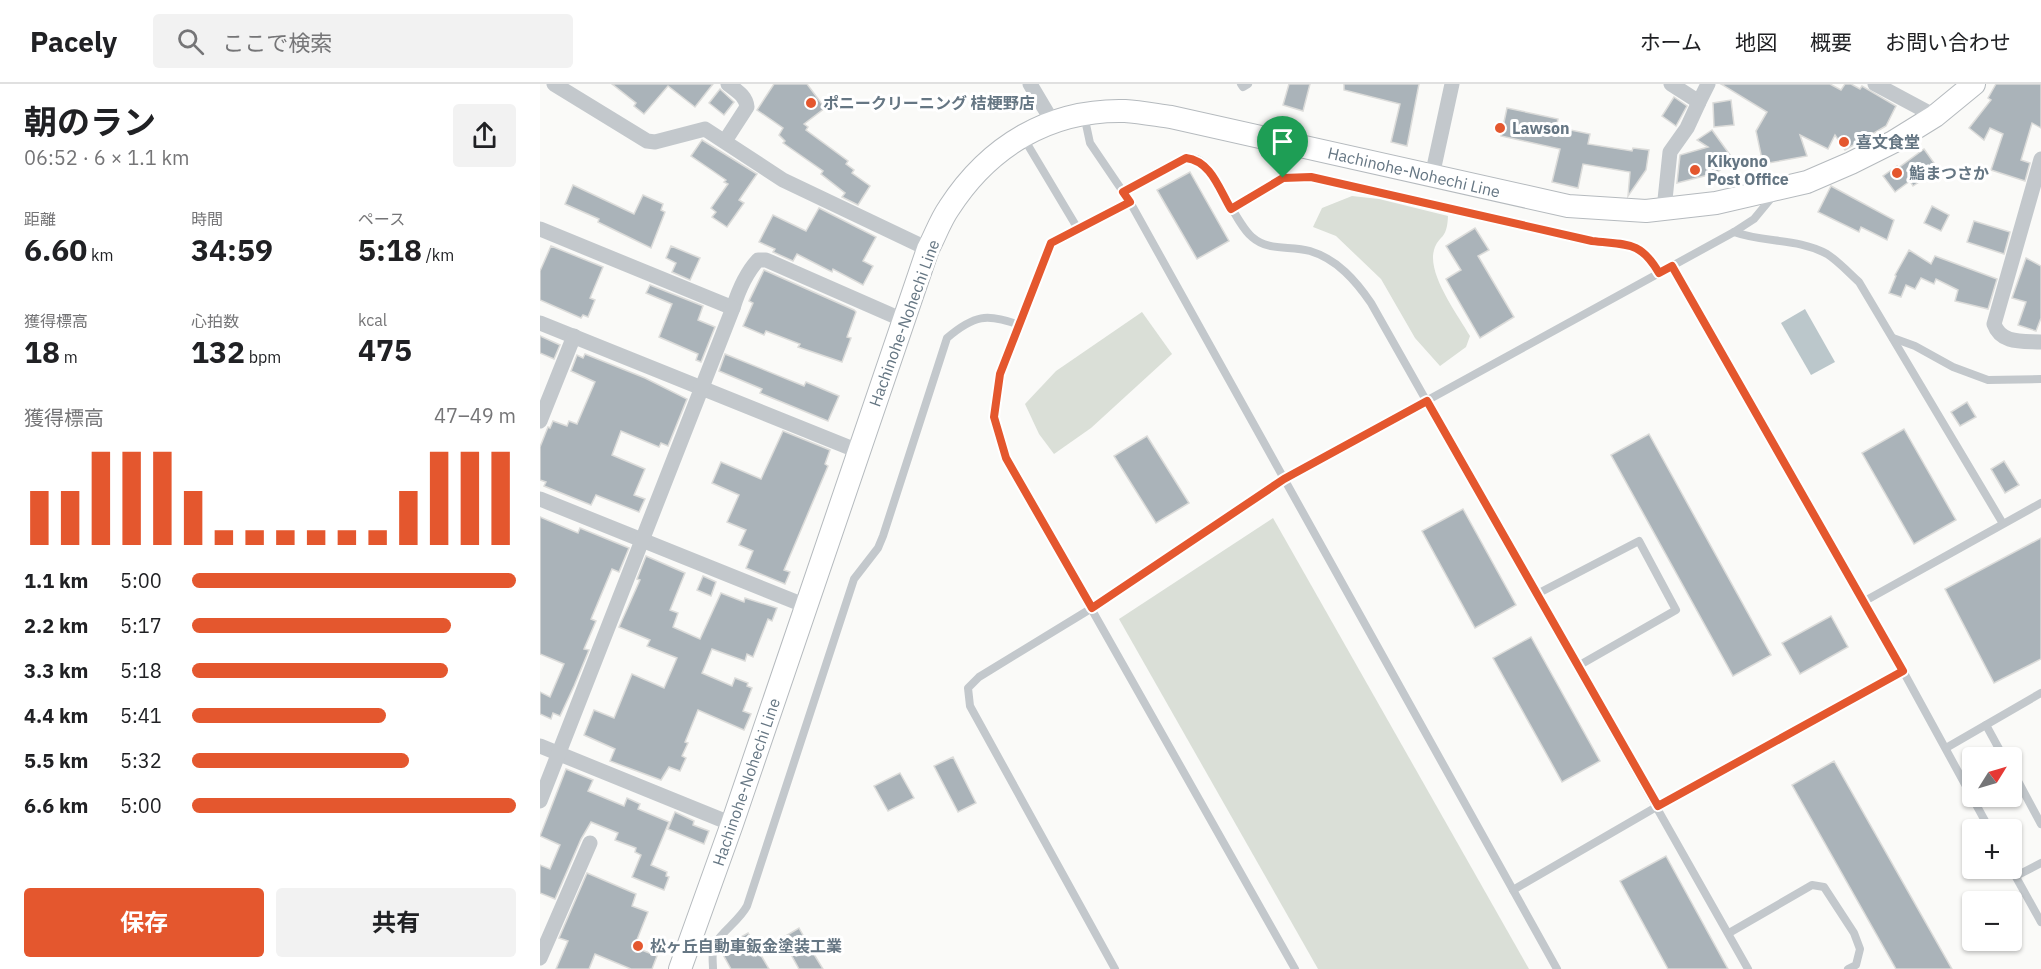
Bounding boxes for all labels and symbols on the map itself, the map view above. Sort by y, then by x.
place label: ポニークリーニング 桔梗野店 [823,93,1035,113]
marker: ポニークリーニング 桔梗野店 [804,96,818,110]
pin [1257,116,1308,178]
place label: Lawson [1512,118,1570,138]
marker: Lawson [1493,121,1507,135]
place label: 喜文食堂 [1856,132,1920,152]
marker: 喜文食堂 [1837,135,1851,149]
street label: Hachinohe-Nohechi Line [1326,142,1502,202]
place label: Kikyono Post Office [1707,151,1789,189]
marker: Kikyono Post Office [1688,163,1702,177]
place label: 鮨まつさか [1909,163,1989,183]
marker: 鮨まつさか [1890,166,1904,180]
street label: Hachinohe-Nohechi Line [864,236,944,409]
street label: Hachinohe-Nohechi Line [708,695,784,869]
north arrow [1962,747,2022,807]
place label: 松ヶ丘自動車鈑金塗装工業 [650,936,842,956]
marker: 松ヶ丘自動車鈑金塗装工業 [631,939,645,953]

